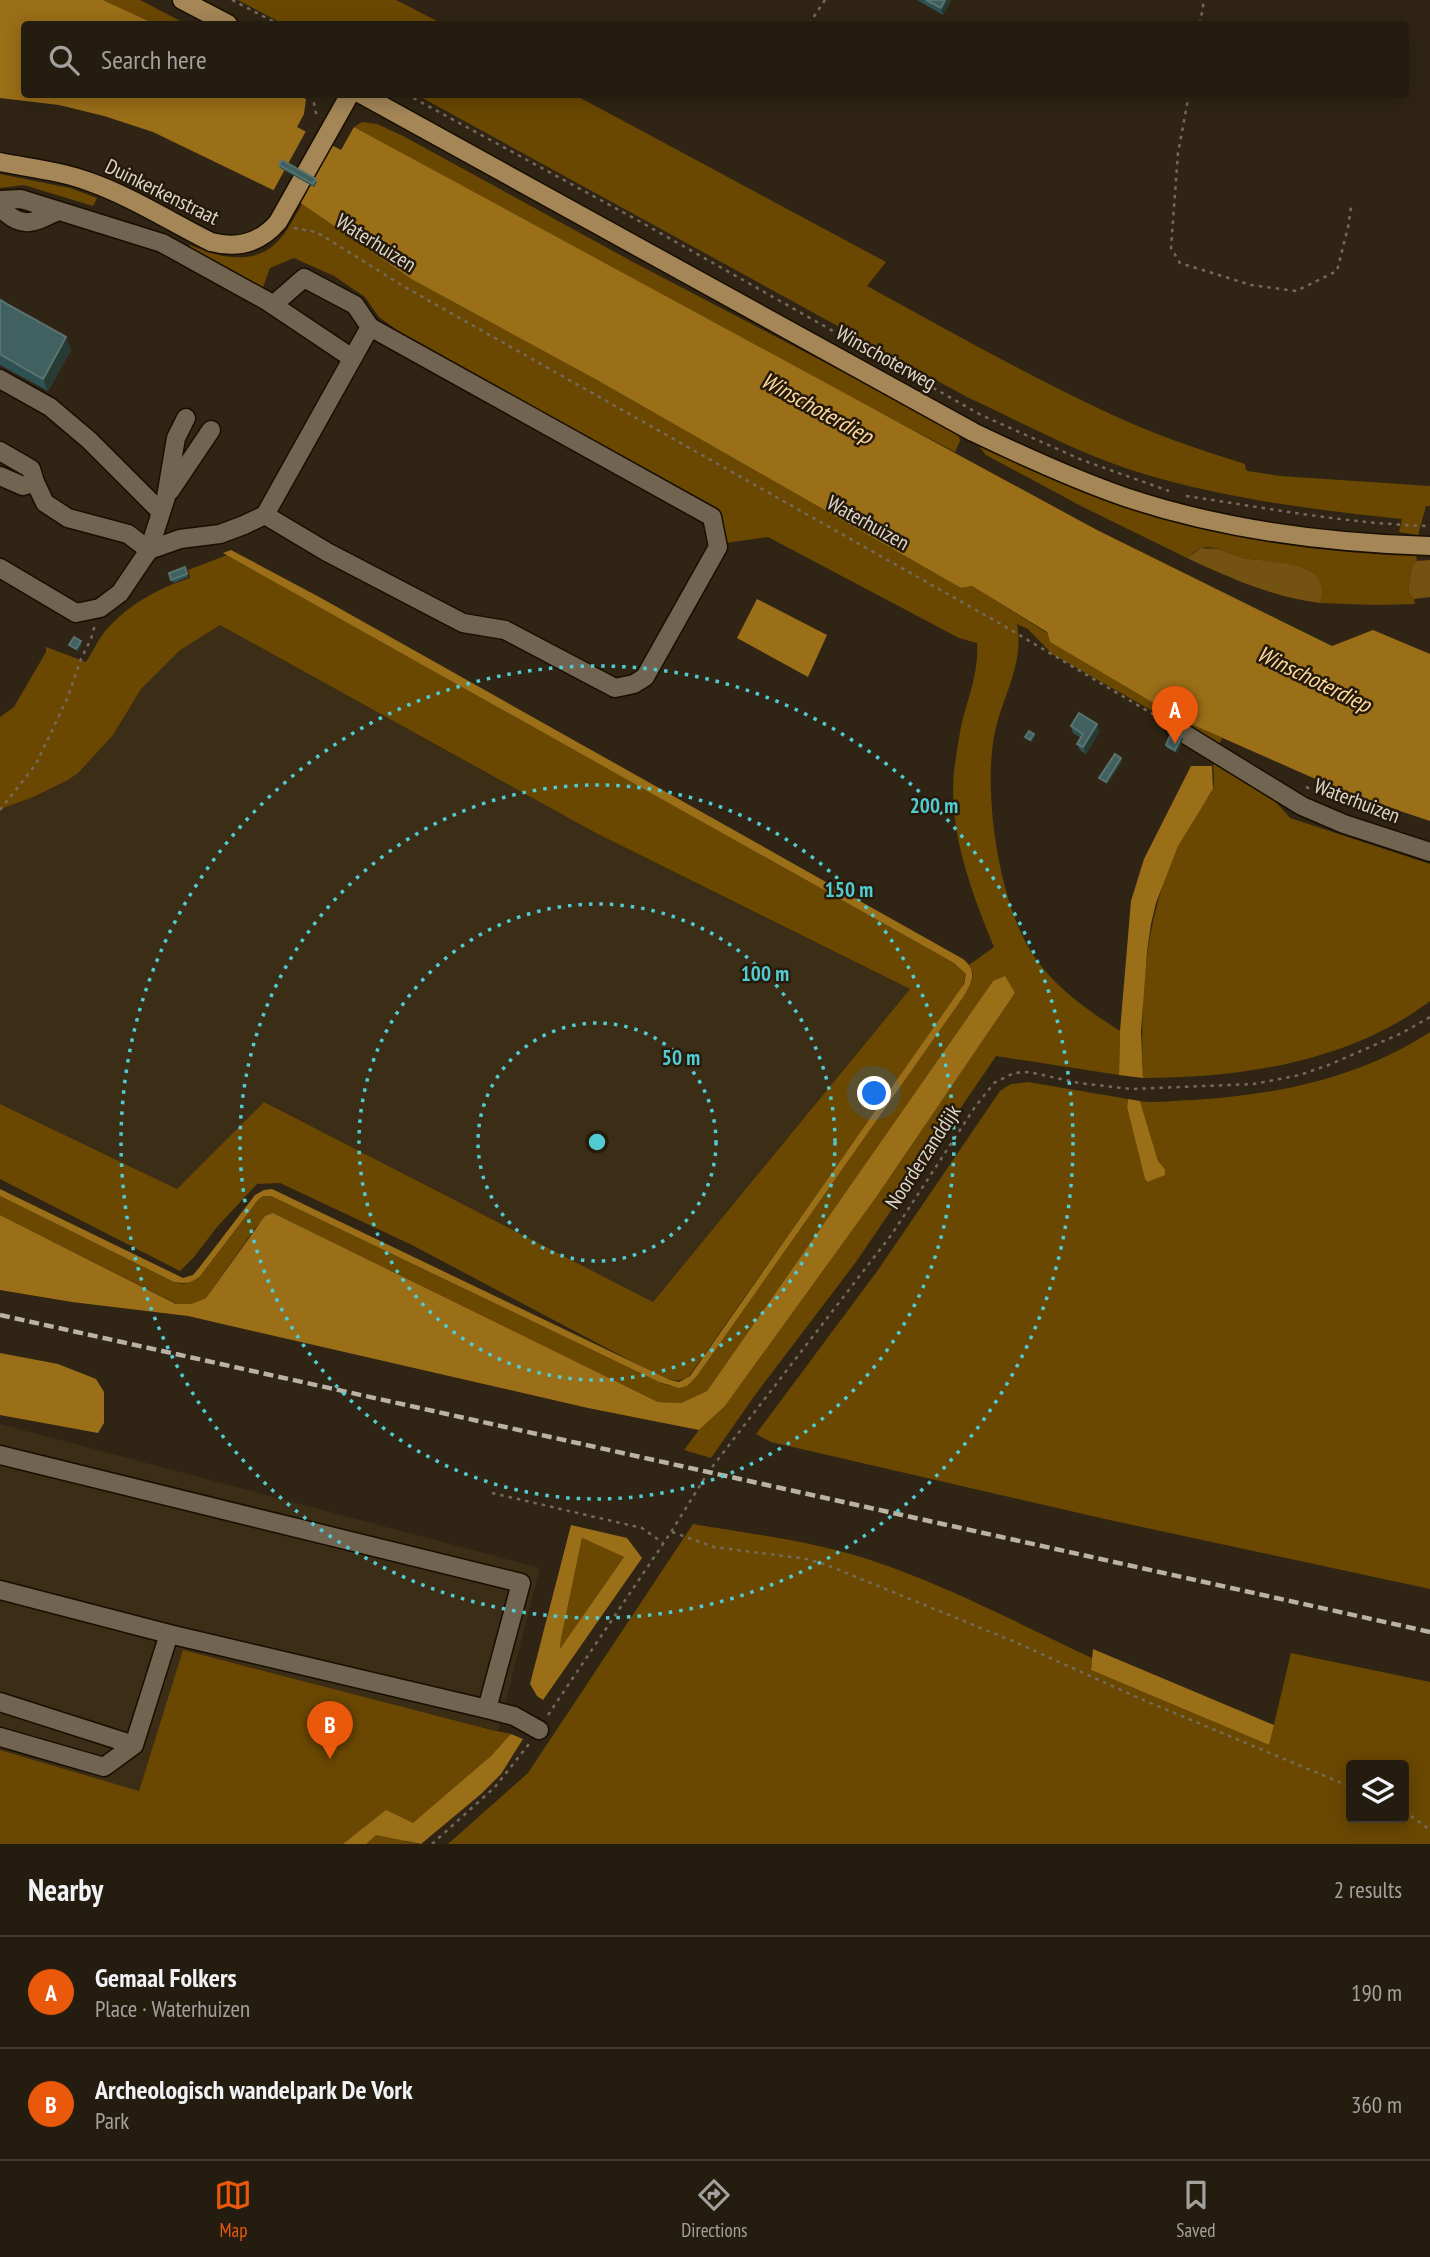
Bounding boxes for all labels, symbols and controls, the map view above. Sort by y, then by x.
search box [21,21,1409,98]
icon: search [45,41,83,79]
text: Search here [101,43,207,76]
street label: Duinkerkenstraat [101,152,224,231]
street label: Waterhuizen [331,207,422,278]
street label: Winschoterweg [831,319,941,396]
water label: Winschoterdiep [756,365,880,451]
street label: Waterhuizen [822,489,914,556]
water label: Winschoterdiep [1253,639,1378,719]
pin: A [1152,686,1198,744]
street label: Waterhuizen [1310,772,1404,829]
text: 200 m [910,792,958,819]
text: 150 m [825,876,873,903]
text: 100 m [741,960,789,987]
text: 50 m [662,1044,700,1071]
your location [857,1076,891,1110]
street label: Noorderzanddijk [879,1099,966,1214]
centre of rings [585,1130,609,1154]
pin: B [307,1701,353,1759]
map controls [1346,1760,1409,1823]
button: layers [1346,1760,1409,1823]
text: Nearby [28,1870,103,1909]
text: 2 results [1334,1875,1402,1904]
text: Gemaal Folkers [95,1961,237,1994]
text: A [45,1978,57,2007]
text: 190 m [1351,1978,1402,2007]
text: Place · Waterhuizen [95,1994,250,2023]
text: Archeologisch wandelpark De Vork [95,2073,413,2106]
text: B [45,2090,57,2119]
text: 360 m [1351,2090,1402,2119]
text: Park [95,2106,129,2135]
tab: Map [214,2176,252,2242]
tab: Directions [681,2176,747,2242]
tab: Saved [1176,2176,1216,2242]

